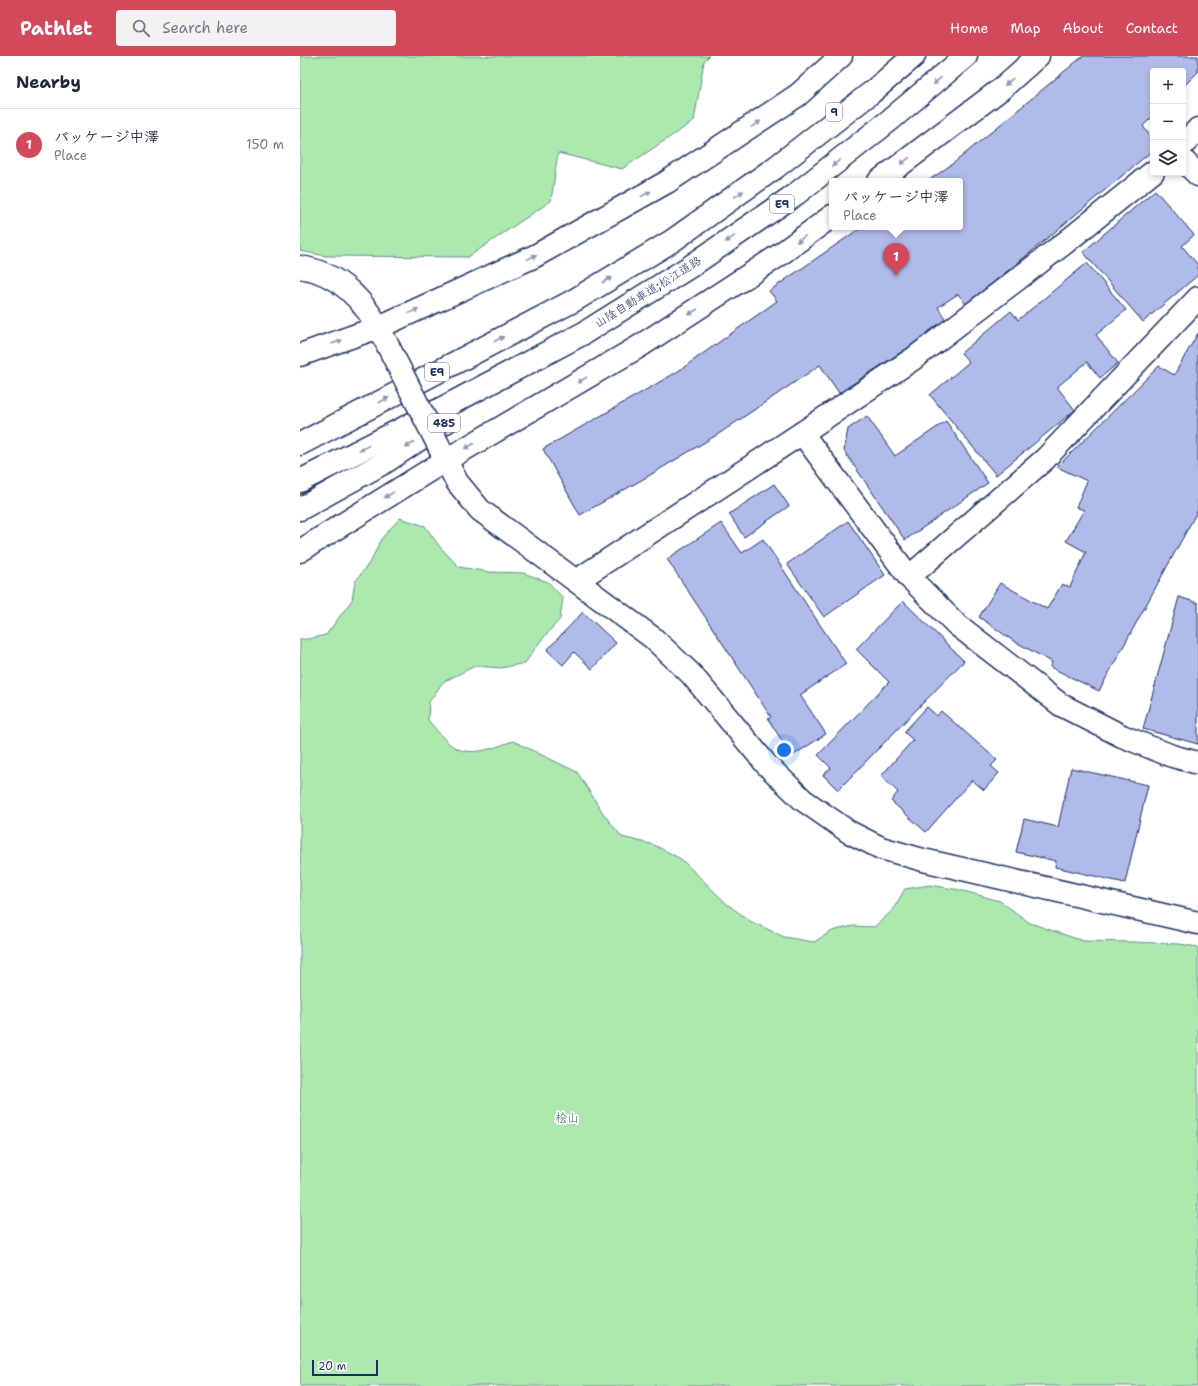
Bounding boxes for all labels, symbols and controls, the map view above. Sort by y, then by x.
search box [116,10,396,46]
text: Pathlet [20,16,92,41]
icon: search [130,17,152,39]
text: Search here [162,18,248,38]
text: Home [950,19,989,37]
text: Map [1011,19,1041,37]
text: About [1063,19,1104,37]
text: Contact [1126,19,1178,37]
map controls [1150,68,1186,176]
button: + [1150,68,1186,104]
text: Nearby [16,71,81,93]
one-way arrow [931,77,942,86]
one-way arrow [1004,77,1013,86]
road number: 9 [826,103,842,121]
button: − [1150,104,1186,140]
one-way arrow [750,120,761,127]
text: パッケージ中澤 [54,127,159,147]
text: 1 [26,136,32,153]
text: 150 m [246,136,284,153]
button: layers [1150,140,1186,176]
text: Place [54,147,87,164]
one-way arrow [900,157,911,165]
one-way arrow [830,159,841,167]
popup [829,178,963,230]
text: パッケージ中澤 [843,187,949,207]
one-way arrow [640,190,652,197]
one-way arrow [733,190,744,198]
road number: E9 [770,195,794,213]
text: Place [843,207,876,224]
one-way arrow [725,235,735,243]
one-way arrow [795,235,806,244]
pin: 1 [883,243,909,276]
one-way arrow [527,253,538,260]
street label: 山陰自動車道;松江道路 [591,253,705,331]
one-way arrow [601,277,613,284]
one-way arrow [408,308,420,314]
one-way arrow [688,308,698,316]
one-way arrow [494,336,505,343]
one-way arrow [331,339,343,345]
road number: E9 [425,363,449,381]
one-way arrow [577,376,587,384]
one-way arrow [378,396,390,403]
road number: 485 [428,414,460,432]
one-way arrow [405,441,416,449]
one-way arrow [464,442,476,449]
one-way arrow [358,445,370,452]
one-way arrow [383,492,395,499]
your location [774,740,794,760]
park label: 桧山 [555,1110,579,1126]
scale bar [312,1358,378,1377]
text: 20 m [318,1359,346,1374]

